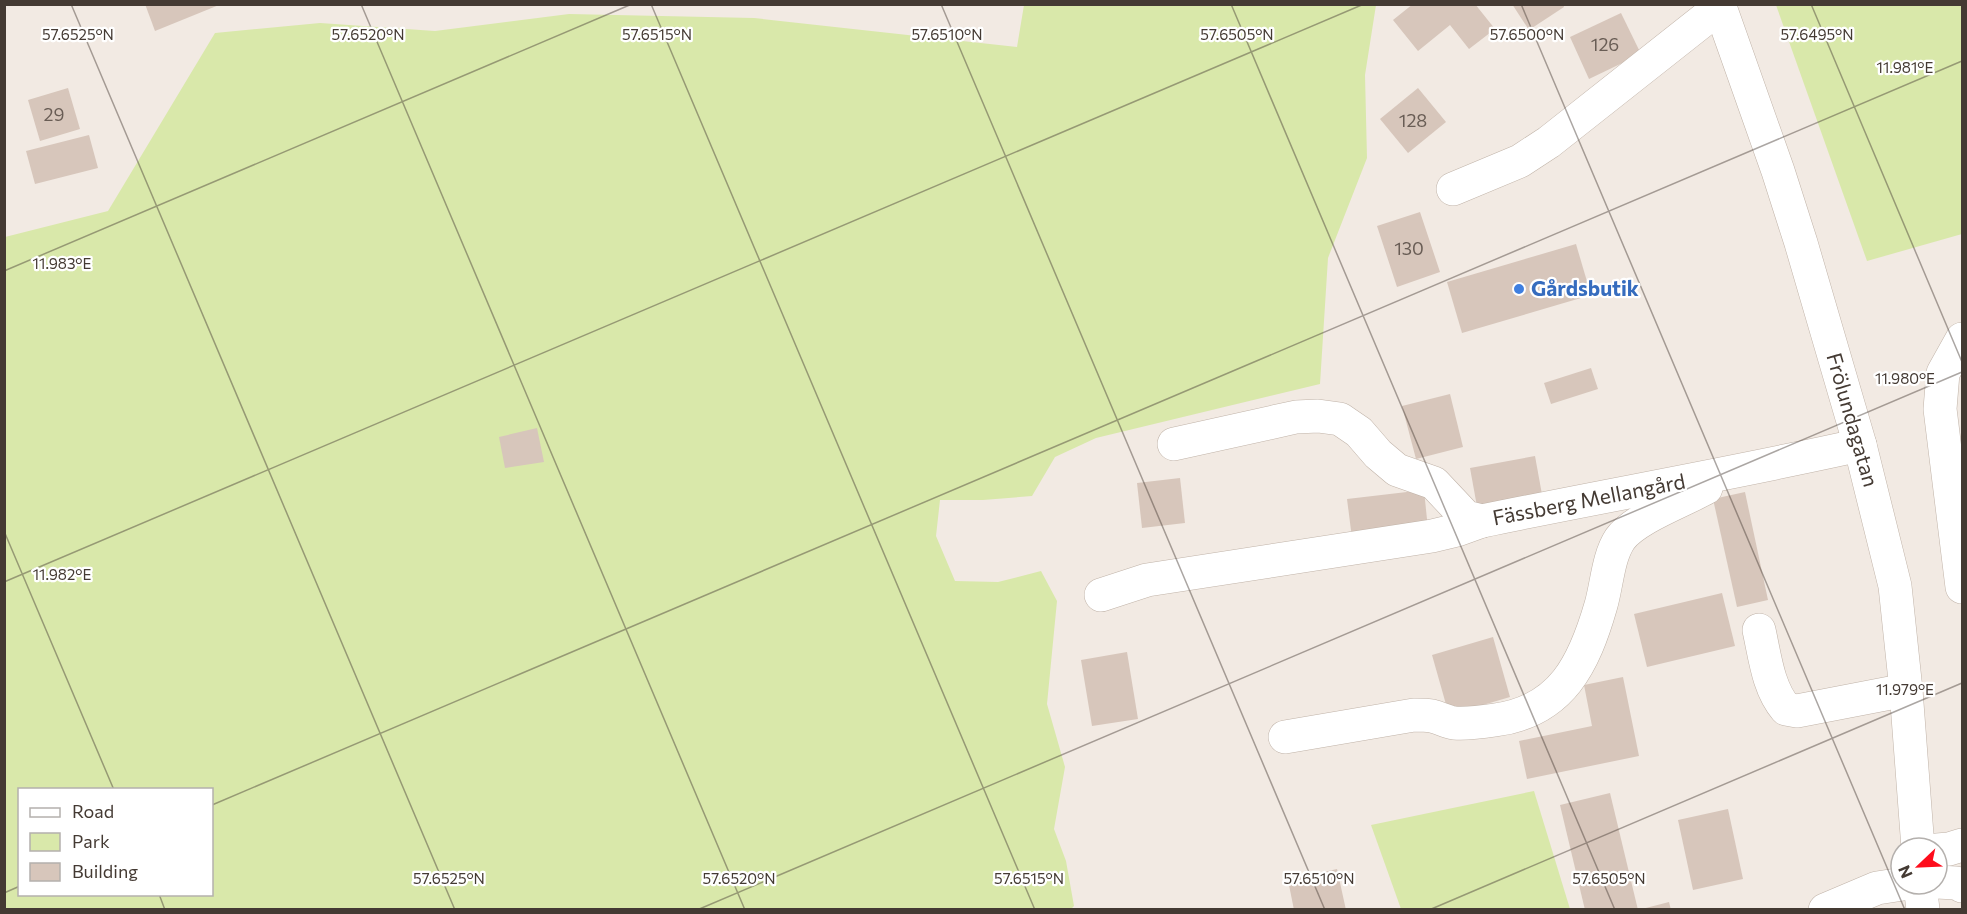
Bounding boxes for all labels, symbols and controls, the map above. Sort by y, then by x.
text: 57.6525°N [42,25,114,43]
text: 57.6520°N [332,25,404,43]
text: 57.6515°N [622,25,692,43]
text: 57.6510°N [911,25,983,43]
text: 57.6505°N [1200,25,1274,43]
text: 57.6500°N [1490,25,1564,43]
text: 57.6495°N [1780,25,1854,43]
house number: 126 [1591,33,1619,55]
text: 11.981°E [1877,58,1933,76]
house number: 29 [44,103,64,125]
house number: 128 [1399,109,1427,131]
house number: 130 [1394,237,1424,259]
text: 11.983°E [33,254,91,272]
place label: Gårdsbutik [1531,275,1639,300]
marker: Gårdsbutik [1512,282,1526,296]
street label: Frölundagatan [1822,350,1885,490]
text: 11.980°E [1875,369,1935,387]
street label: Fässberg Mellangård [1490,468,1687,529]
text: 11.982°E [33,565,91,583]
text: 11.979°E [1876,680,1934,698]
legend [18,788,213,896]
text: Road [72,800,114,822]
text: Park [72,830,110,852]
north arrow [1889,836,1949,896]
text: Building [72,860,138,882]
text: N [1894,863,1916,881]
text: 57.6525°N [413,869,485,887]
text: 57.6520°N [703,869,775,887]
text: 57.6515°N [994,869,1064,887]
text: 57.6510°N [1283,869,1355,887]
text: 57.6505°N [1572,869,1646,887]

